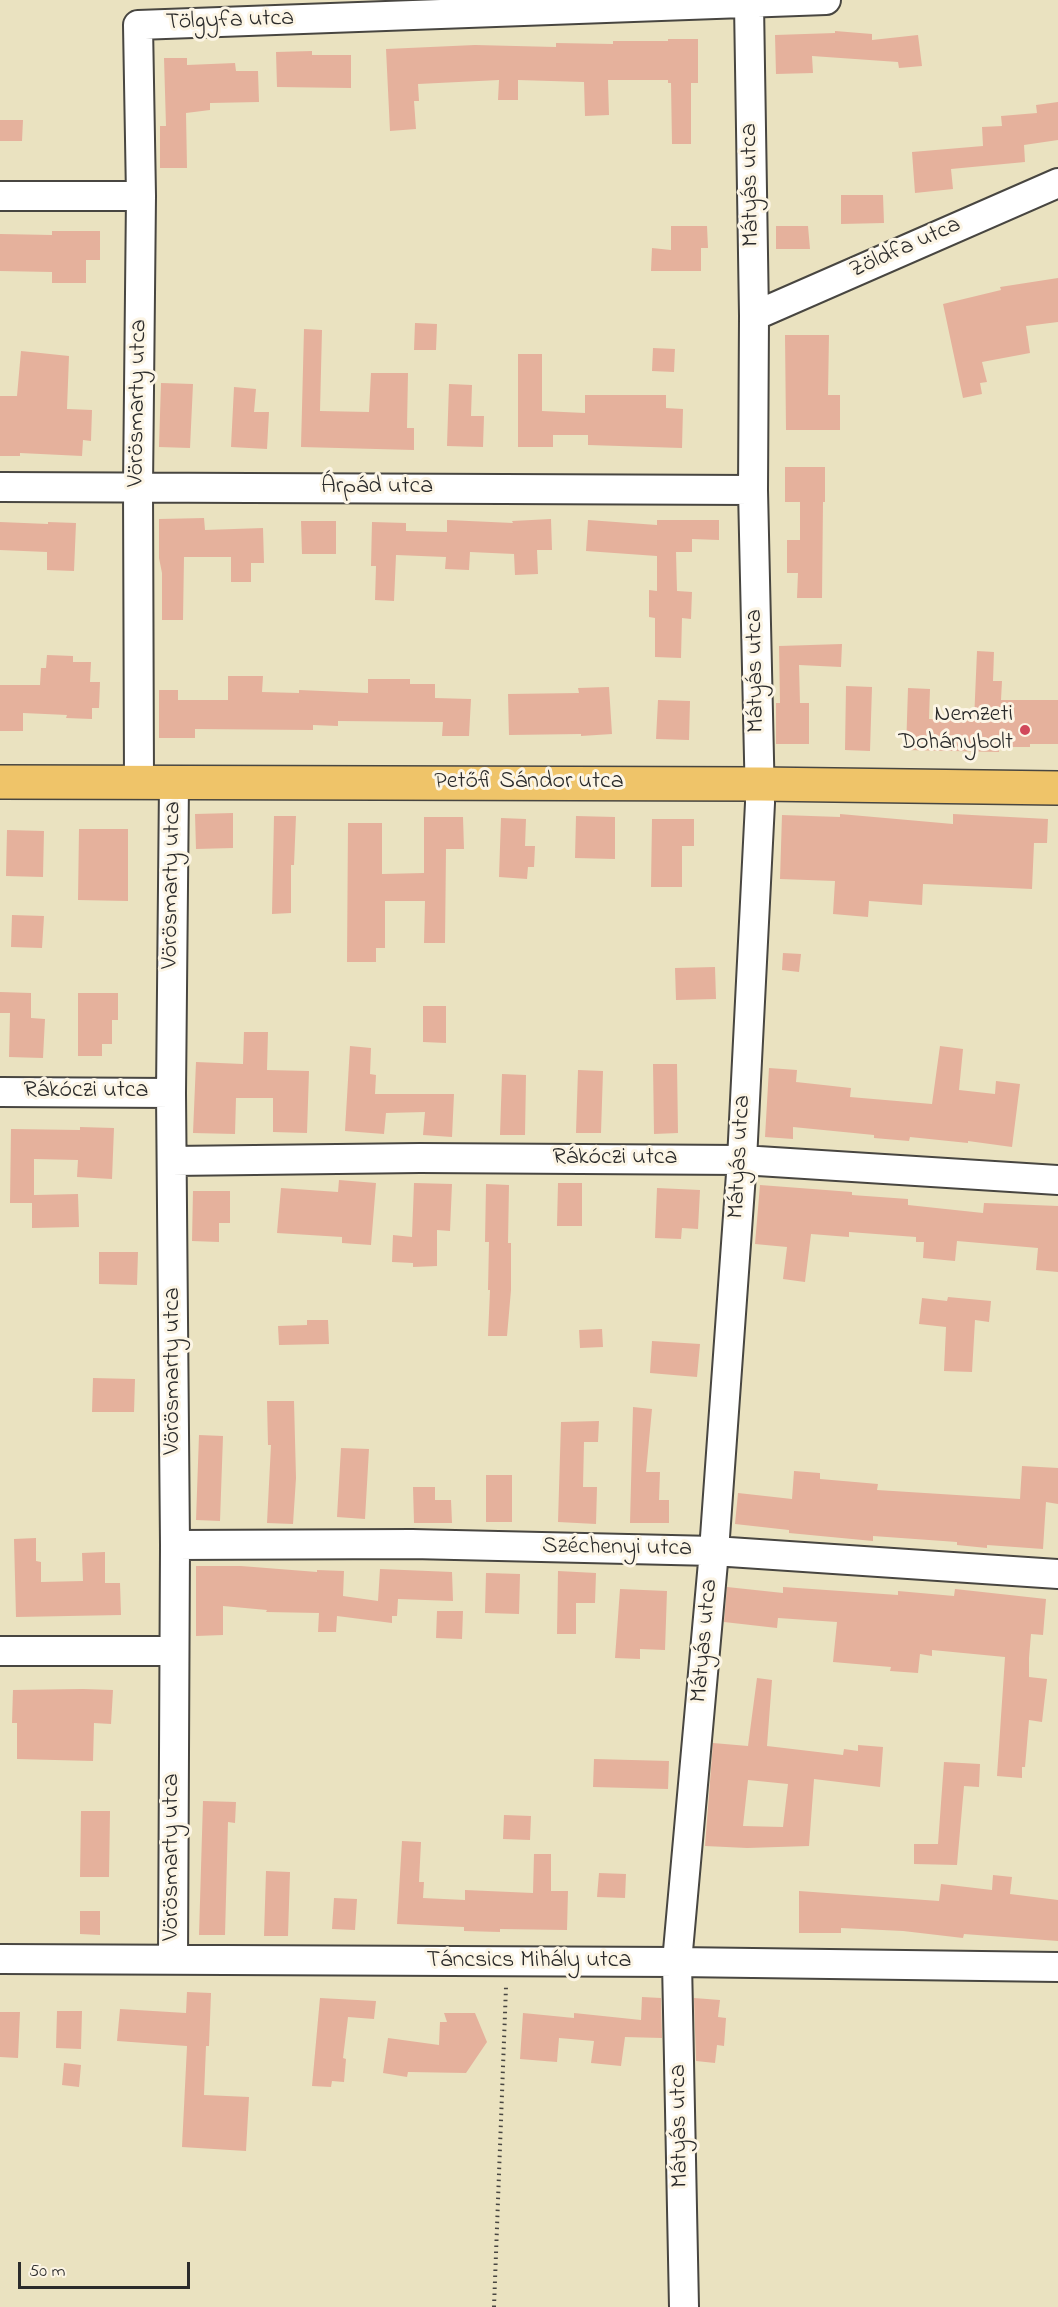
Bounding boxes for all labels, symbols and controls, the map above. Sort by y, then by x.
street label: Tölgyfa utca [165,5,295,39]
street label: Mátyás utca [737,123,767,247]
street label: Zöldfa utca [846,212,966,286]
street label: Vörösmarty utca [123,319,155,487]
street label: Árpád utca [321,474,433,502]
street label: Mátyás utca [742,609,772,733]
place label: Nemzeti Dohánybolt [898,702,1013,758]
marker: Nemzeti Dohánybolt [1018,723,1032,737]
street label: Petőfi Sándor utca [434,769,624,797]
street label: Vörösmarty utca [157,801,189,969]
street label: Rákóczi utca [24,1078,148,1106]
street label: Mátyás utca [723,1094,759,1220]
street label: Rákóczi utca [553,1145,677,1173]
street label: Vörösmarty utca [160,1287,188,1455]
street label: Széchenyi utca [542,1533,692,1565]
street label: Mátyás utca [686,1578,726,1704]
street label: Vörösmarty utca [159,1773,187,1941]
street label: Táncsics Mihály utca [427,1948,631,1976]
street label: Mátyás utca [666,2064,696,2188]
scale bar [21,2250,194,2288]
text: 50 m [29,2259,66,2285]

